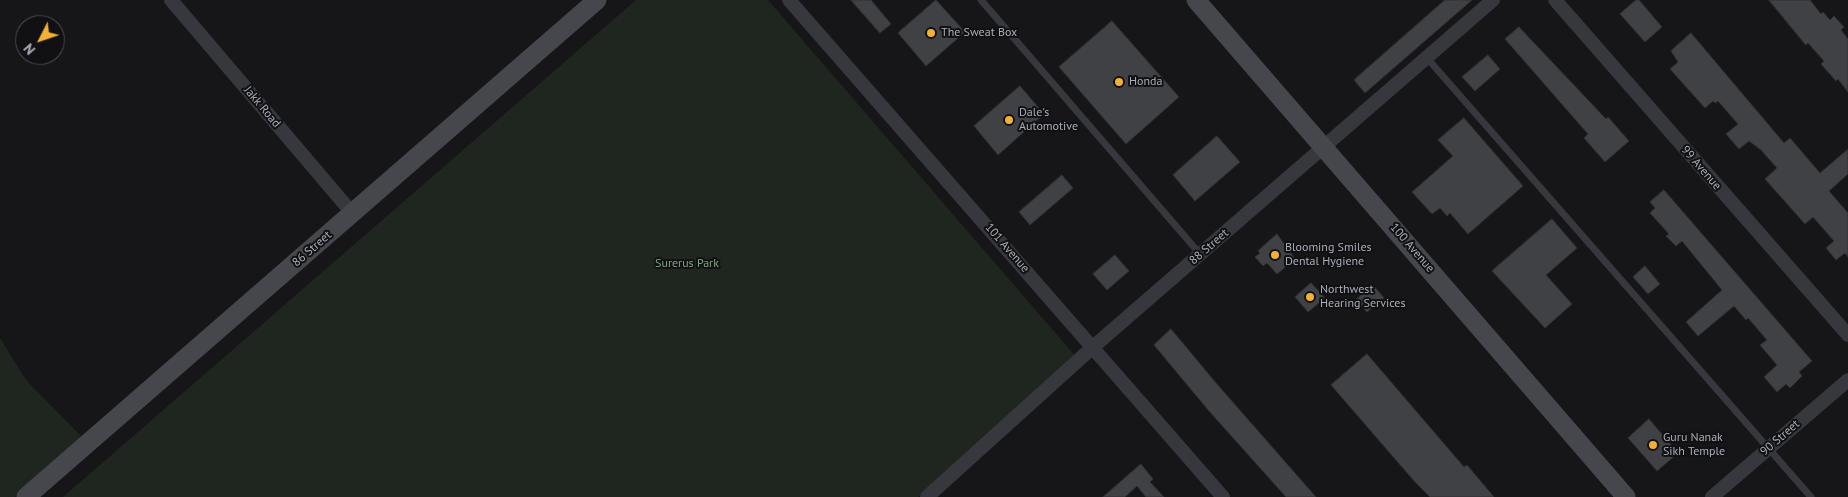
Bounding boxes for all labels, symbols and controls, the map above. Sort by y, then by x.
north arrow [15,15,65,65]
place label: The Sweat Box [941,26,1017,40]
marker: The Sweat Box [925,27,937,39]
text: N [20,40,39,59]
place label: Honda [1129,75,1162,89]
marker: Honda [1113,76,1125,88]
street label: Jakk Road [241,83,283,131]
place label: Dale's Automotive [1019,106,1078,134]
marker: Dale's Automotive [1003,114,1015,126]
street label: 99 Avenue [1678,143,1724,193]
street label: 101 Avenue [982,221,1032,275]
street label: 100 Avenue [1387,221,1437,275]
street label: 88 Street [1187,226,1231,268]
street label: 86 Street [290,228,334,270]
place label: Blooming Smiles Dental Hygiene [1285,241,1372,269]
marker: Blooming Smiles Dental Hygiene [1269,249,1281,261]
park label: Surerus Park [655,257,719,271]
place label: Northwest Hearing Services [1320,283,1405,311]
marker: Northwest Hearing Services [1304,291,1316,303]
street label: 90 Street [1758,417,1802,459]
place label: Guru Nanak Sikh Temple [1663,431,1725,459]
marker: Guru Nanak Sikh Temple [1647,439,1659,451]

